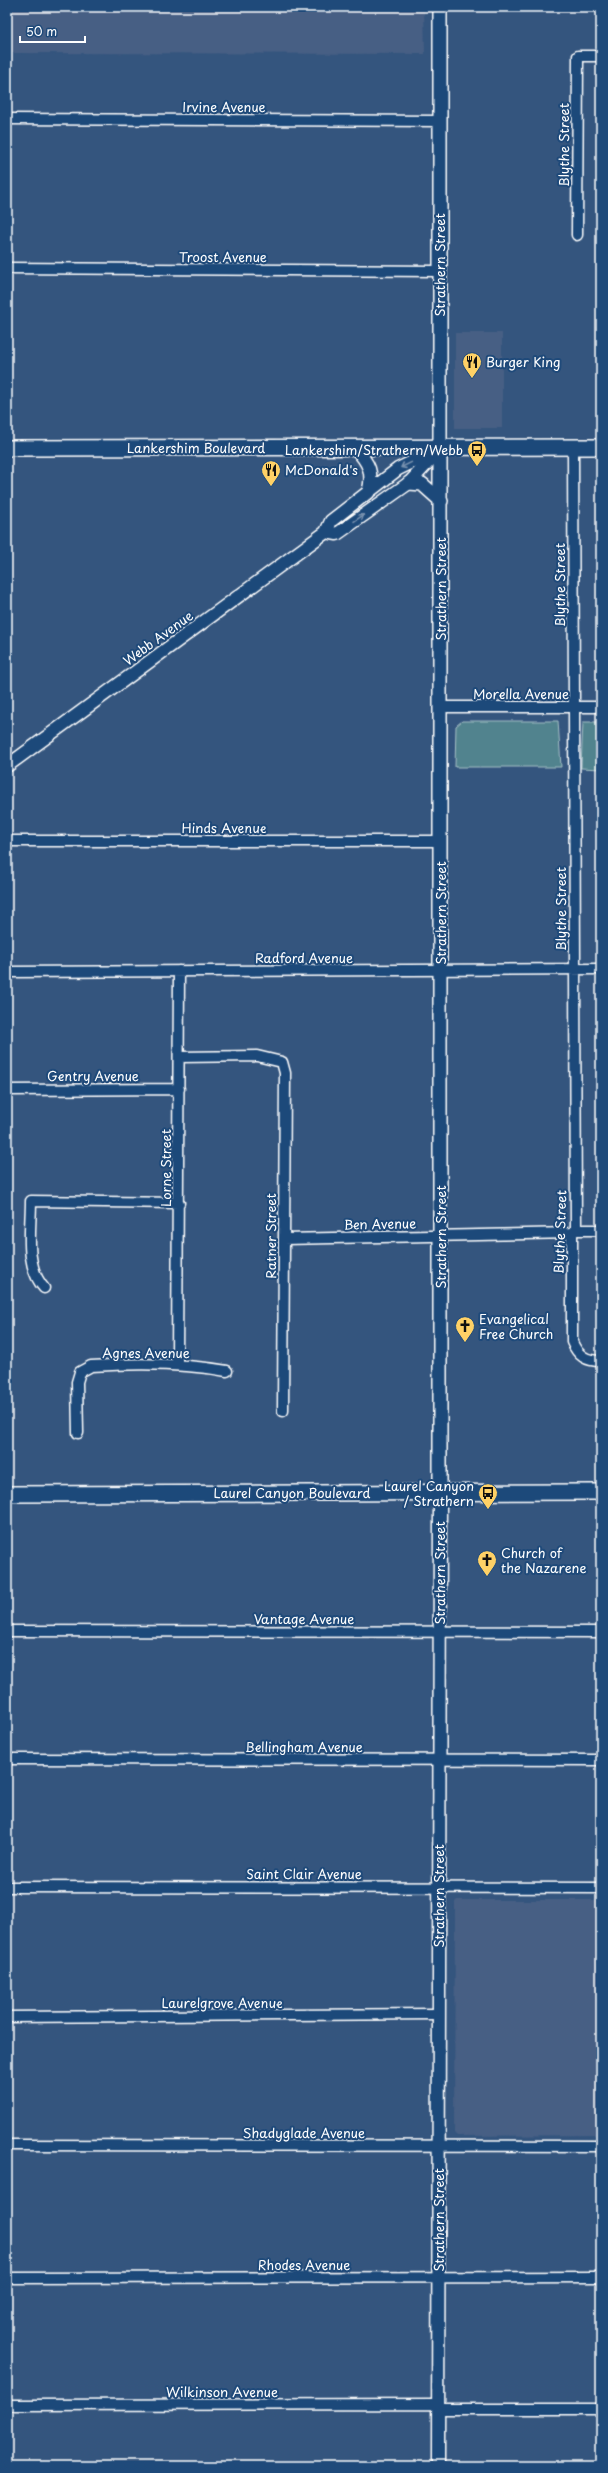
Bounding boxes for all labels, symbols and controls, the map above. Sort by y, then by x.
scale bar [20,18,85,44]
text: 50 m [26,22,57,40]
street label: Irvine Avenue [182,97,266,116]
street label: Blythe Street [554,103,573,187]
street label: Strathern Street [430,213,449,317]
street label: Troost Avenue [179,247,267,266]
restaurant icon: Burger King [461,351,483,379]
place label: Burger King [486,352,561,371]
street label: Lankershim Boulevard [127,438,265,457]
bus stop icon: Lankershim/Strathern/Webb [466,439,488,467]
place label: Lankershim/Strathern/Webb [285,440,463,459]
restaurant icon: McDonald's [260,459,282,487]
place label: McDonald's [285,460,358,479]
one-way arrow [400,462,412,469]
one-way arrow [354,514,365,522]
street label: Strathern Street [431,537,450,641]
street label: Blythe Street [550,543,569,627]
street label: Webb Avenue [119,606,196,669]
street label: Morella Avenue [473,684,569,703]
street label: Hinds Avenue [182,818,267,837]
street label: Strathern Street [431,861,450,965]
street label: Blythe Street [551,867,570,951]
street label: Radford Avenue [255,948,353,967]
street label: Gentry Avenue [47,1066,139,1085]
street label: Lorne Street [156,1129,175,1207]
street label: Strathern Street [431,1185,450,1289]
street label: Blythe Street [549,1190,570,1274]
street label: Ratner Street [261,1193,280,1279]
street label: Ben Avenue [344,1213,416,1234]
place label: Evangelical Free Church [479,1309,553,1343]
church icon: Evangelical Free Church [454,1315,476,1343]
street label: Agnes Avenue [102,1343,190,1362]
place label: Laurel Canyon / Strathern [384,1476,474,1510]
bus stop icon: Laurel Canyon / Strathern [477,1482,499,1510]
street label: Laurel Canyon Boulevard [214,1483,370,1502]
street label: Strathern Street [430,1521,449,1625]
place label: Church of the Nazarene [501,1543,586,1577]
church icon: Church of the Nazarene [476,1549,498,1577]
street label: Vantage Avenue [254,1609,354,1628]
street label: Bellingham Avenue [245,1737,363,1756]
street label: Strathern Street [429,1844,448,1948]
street label: Saint Clair Avenue [246,1864,362,1883]
street label: Laurelgrove Avenue [161,1993,283,2012]
street label: Shadyglade Avenue [243,2123,365,2142]
street label: Strathern Street [429,2168,448,2272]
street label: Rhodes Avenue [258,2255,350,2274]
street label: Wilkinson Avenue [166,2382,278,2401]

